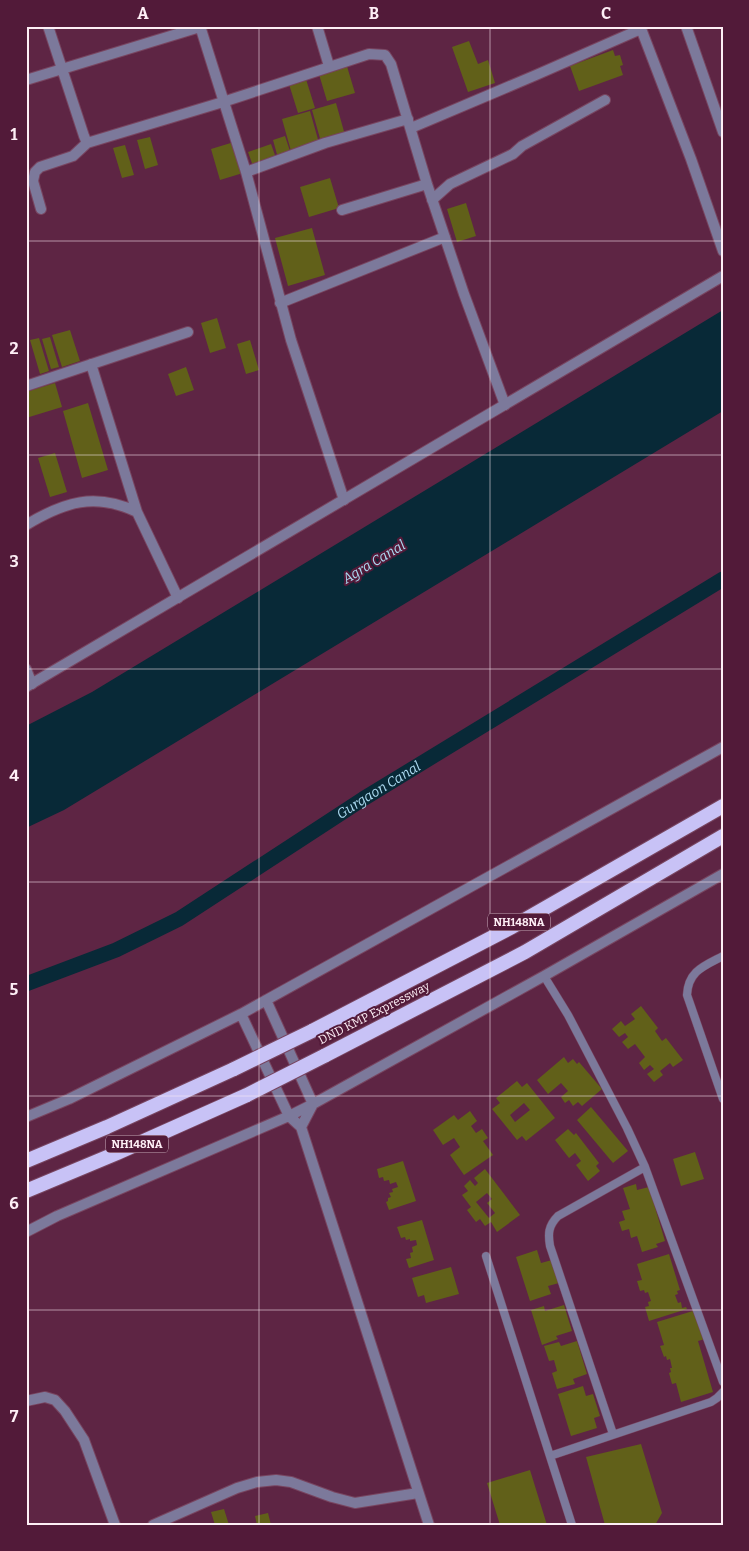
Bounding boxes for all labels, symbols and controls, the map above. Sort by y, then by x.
text: A [137,4,149,23]
text: B [369,4,379,23]
text: C [601,4,611,23]
text: 1 [11,125,18,144]
text: 2 [9,339,19,358]
water label: Agra Canal [339,536,409,588]
text: 3 [9,552,19,571]
water label: Gurgaon Canal [333,757,424,823]
text: 4 [9,766,19,785]
road number: NH148NA [488,914,550,930]
street label: DND KMP Expressway [316,979,433,1047]
text: 5 [10,980,19,999]
road number: NH148NA [106,1136,168,1152]
text: 6 [9,1194,19,1213]
text: 7 [10,1407,19,1426]

